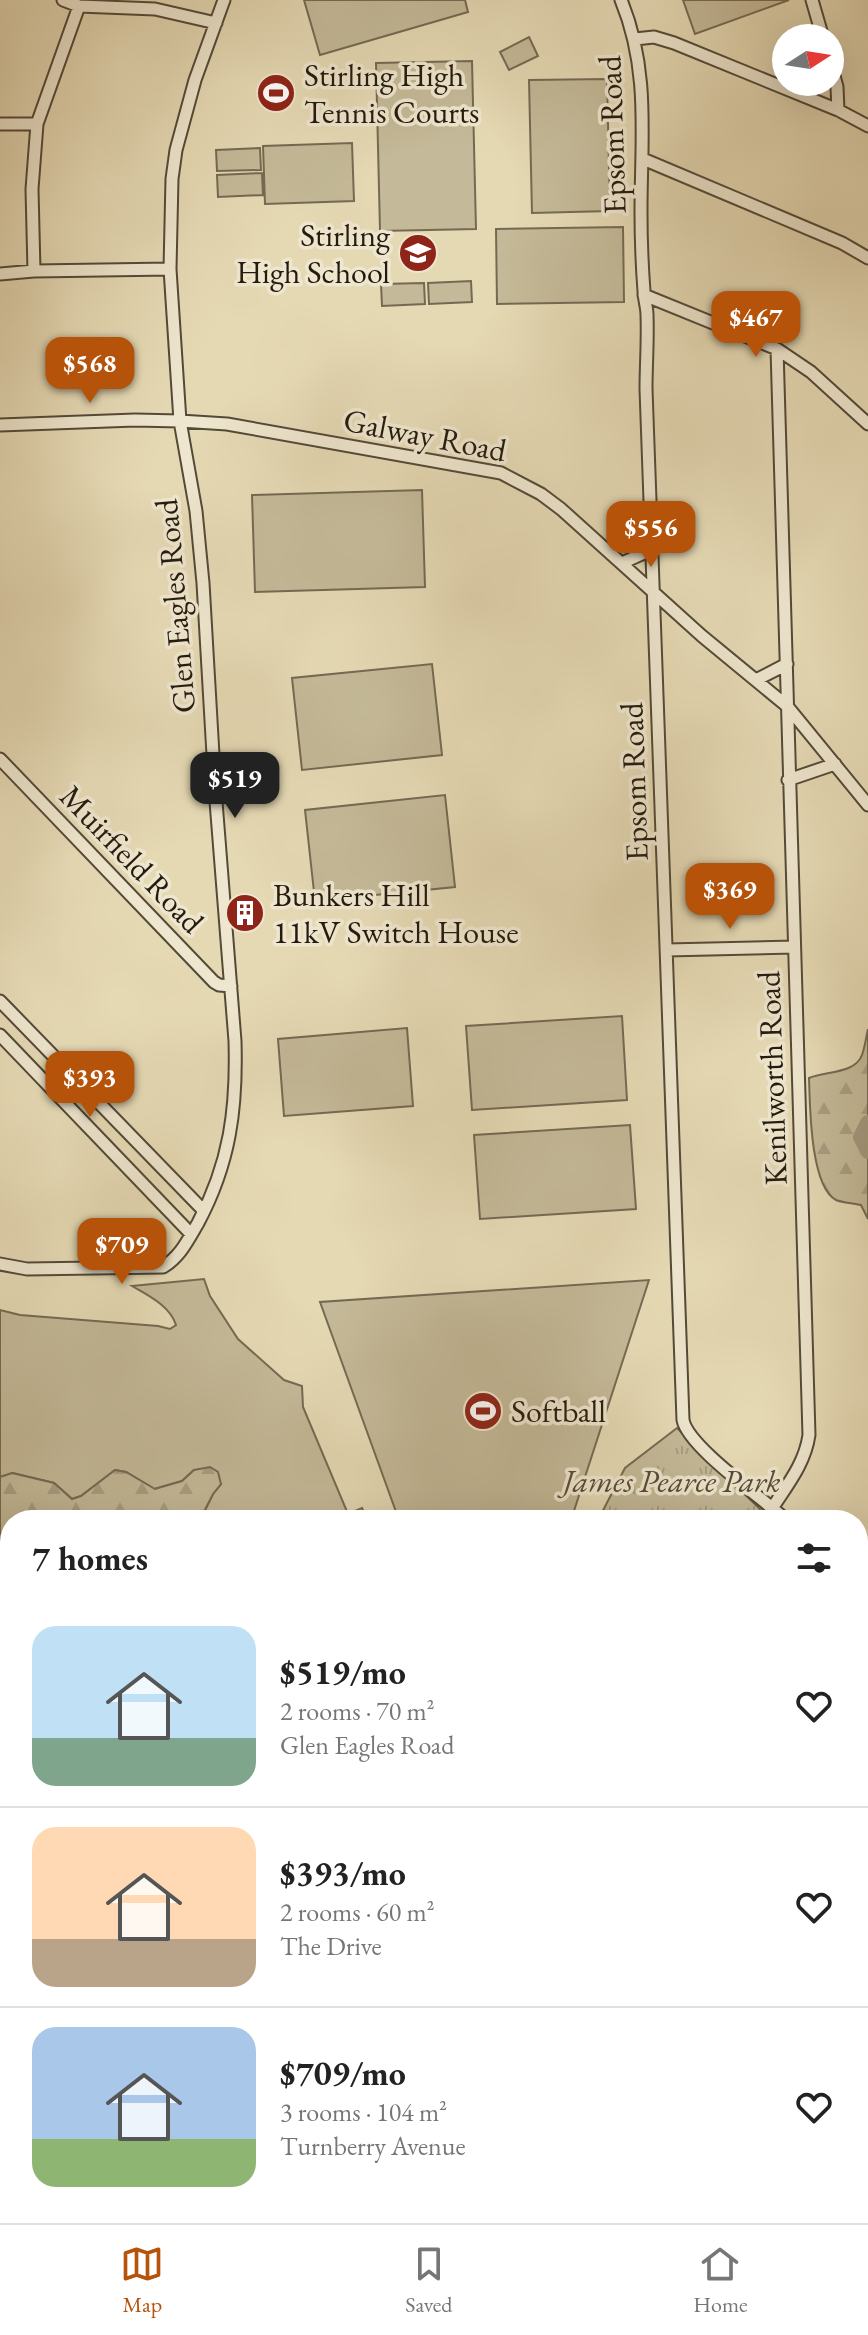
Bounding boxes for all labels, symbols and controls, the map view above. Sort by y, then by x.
north arrow [772,24,844,96]
map controls [772,24,844,96]
place label: Stirling High Tennis Courts [304,54,479,133]
street label: Epsom Road [588,54,636,215]
sports icon: Stirling High Tennis Courts [255,72,297,114]
place label: Stirling High School [236,214,391,293]
school or university icon: Stirling High School [397,232,439,274]
pin: $467 [709,291,803,359]
text: $467 [729,300,783,334]
pin: $568 [43,337,137,405]
text: $568 [63,346,117,380]
street label: Galway Road [340,399,511,472]
street label: Glen Eagles Road [145,496,205,715]
pin: $556 [604,501,698,569]
text: $556 [624,510,678,544]
street label: Epsom Road [610,701,658,862]
pin: $519 [188,752,282,820]
text: $519 [208,761,262,795]
street label: Muirfield Road [51,776,214,943]
pin: $369 [683,863,777,931]
text: $369 [703,872,757,906]
place label: Bunkers Hill 11kV Switch House [273,874,519,953]
building icon: Bunkers Hill 11kV Switch House [224,892,266,934]
street label: Kenilworth Road [747,969,797,1186]
pin: $393 [43,1051,137,1119]
text: $393 [63,1060,117,1094]
pin: $709 [75,1218,169,1286]
text: $709 [95,1227,149,1261]
sports icon: Softball [462,1390,504,1432]
place label: Softball [511,1390,606,1432]
park label: James Pearce Park [557,1460,781,1502]
text: 7 homes [32,1536,148,1580]
icon: filters [792,1536,836,1580]
text: $519/mo [280,1650,406,1694]
icon: home [96,1658,192,1754]
icon: heart [792,1684,836,1728]
text: 2 rooms · 70 m² [280,1694,435,1728]
text: Glen Eagles Road [280,1728,454,1762]
text: $393/mo [280,1851,406,1895]
icon: home [96,1859,192,1955]
icon: heart [792,1885,836,1929]
text: 2 rooms · 60 m² [280,1895,435,1929]
text: The Drive [280,1929,382,1963]
text: $709/mo [280,2051,406,2095]
icon: home [96,2059,192,2155]
icon: heart [792,2085,836,2129]
text: 3 rooms · 104 m² [280,2095,447,2129]
text: Turnberry Avenue [280,2129,466,2163]
tab: Map [120,2242,164,2319]
tab: Saved [405,2242,452,2319]
tab: Home [693,2242,748,2319]

